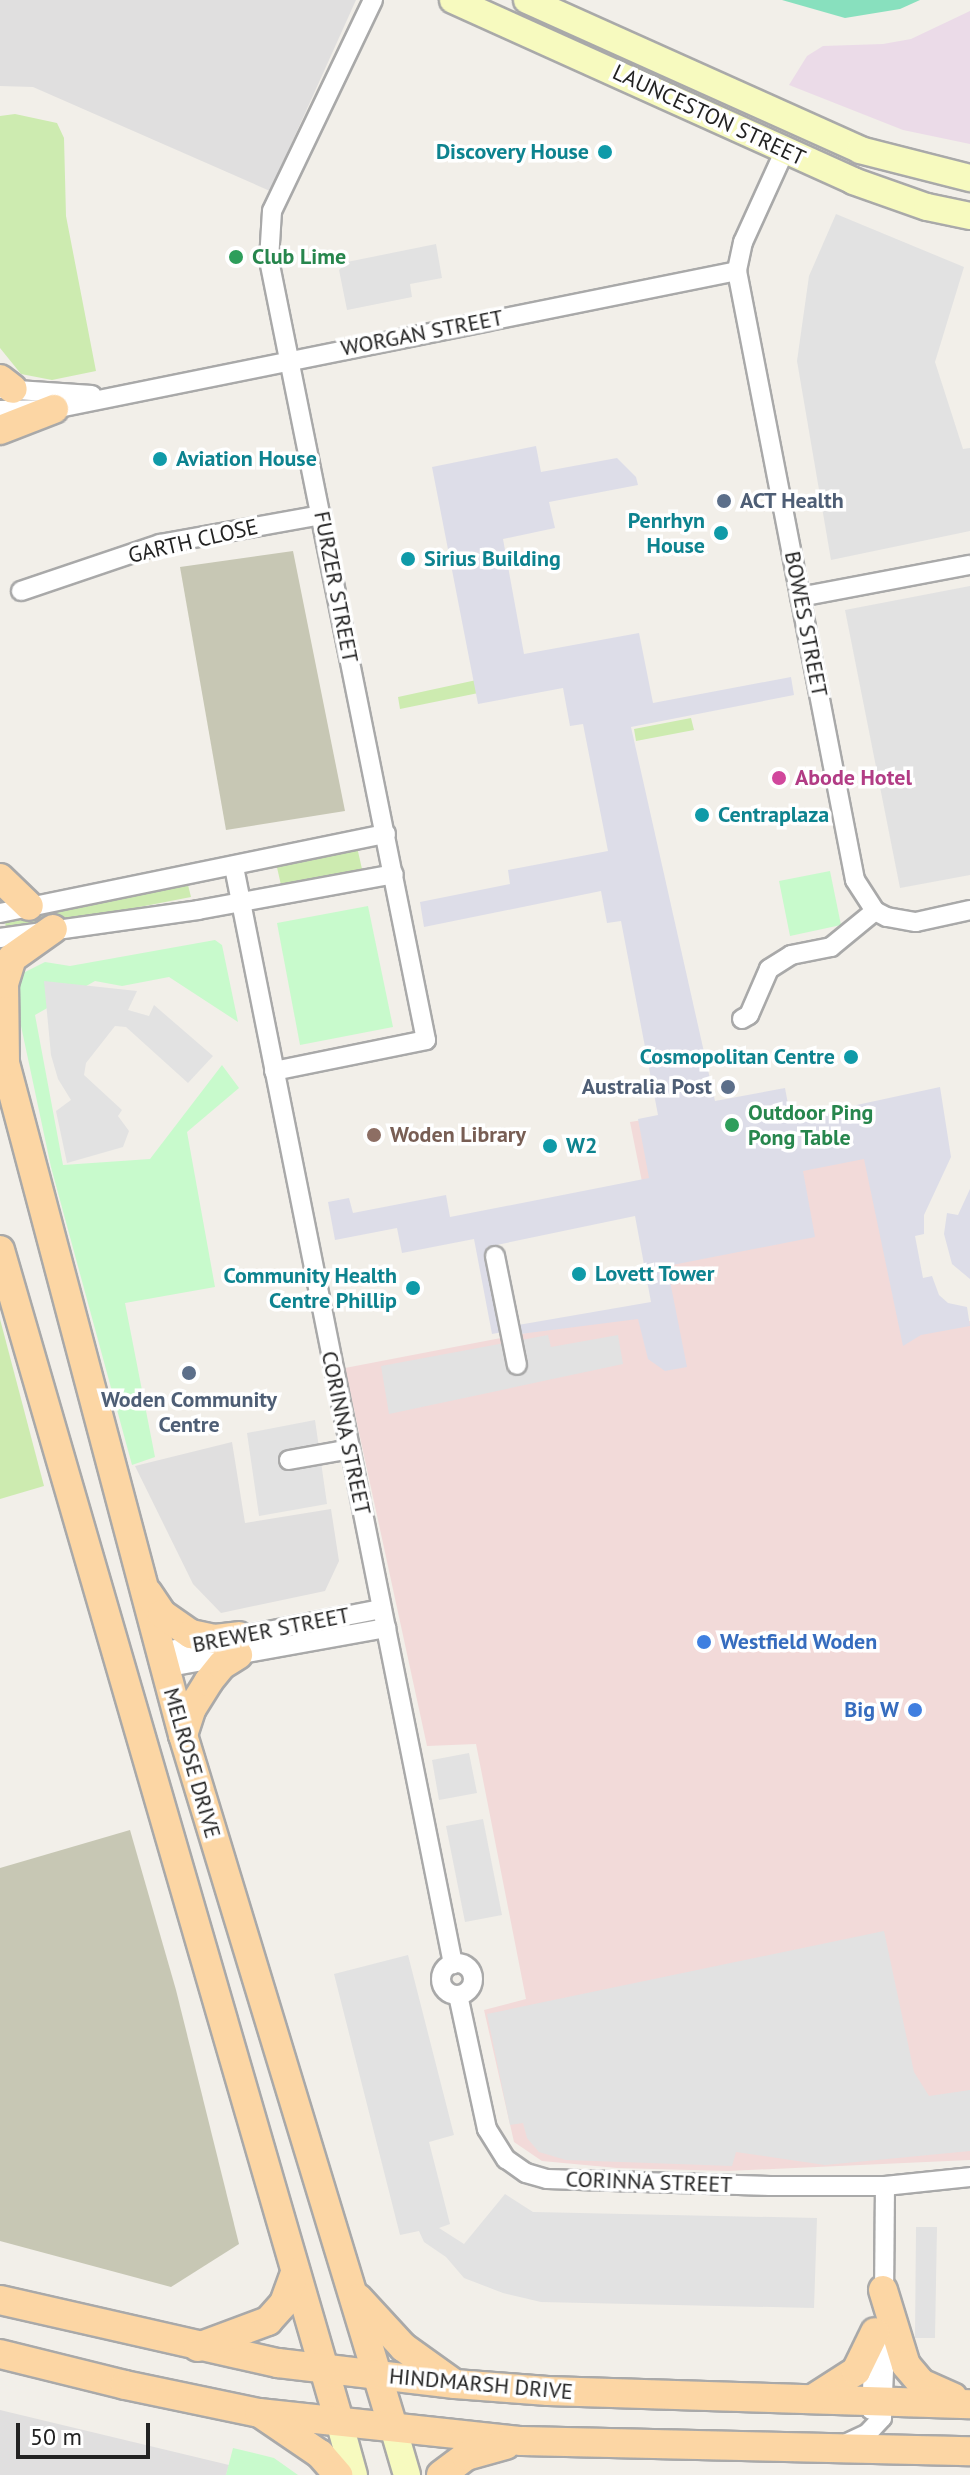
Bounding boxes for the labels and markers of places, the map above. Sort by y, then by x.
place label: Discovery House [435,139,589,165]
marker: Discovery House [596,143,614,161]
place label: Club Lime [252,244,346,270]
marker: Club Lime [227,248,245,266]
place label: Aviation House [176,446,317,472]
marker: Aviation House [151,450,169,468]
place label: ACT Health [740,488,845,514]
marker: ACT Health [715,492,733,510]
place label: Penrhyn House [628,507,705,558]
marker: Penrhyn House [712,524,730,542]
place label: Sirius Building [424,546,561,572]
marker: Sirius Building [399,550,417,568]
place label: Abode Hotel [795,765,912,791]
marker: Abode Hotel [770,769,788,787]
place label: Centraplaza [718,802,829,828]
marker: Centraplaza [693,806,711,824]
place label: Cosmopolitan Centre [639,1044,835,1070]
marker: Cosmopolitan Centre [842,1048,860,1066]
place label: Australia Post [582,1074,712,1100]
marker: Australia Post [719,1078,737,1096]
place label: Outdoor Ping Pong Table [748,1099,873,1150]
marker: Outdoor Ping Pong Table [723,1116,741,1134]
place label: Woden Library [390,1122,526,1148]
marker: Woden Library [365,1126,383,1144]
place label: W2 [566,1133,597,1159]
marker: W2 [541,1137,559,1155]
place label: Lovett Tower [595,1261,715,1287]
place label: Community Health Centre Phillip [223,1262,397,1314]
marker: Lovett Tower [570,1265,588,1283]
marker: Community Health Centre Phillip [404,1279,422,1297]
marker: Woden Community Centre [180,1364,198,1382]
place label: Woden Community Centre [101,1386,277,1438]
place label: Westfield Woden [720,1629,878,1655]
marker: Westfield Woden [695,1633,713,1651]
place label: Big W [844,1697,899,1723]
marker: Big W [906,1701,924,1719]

